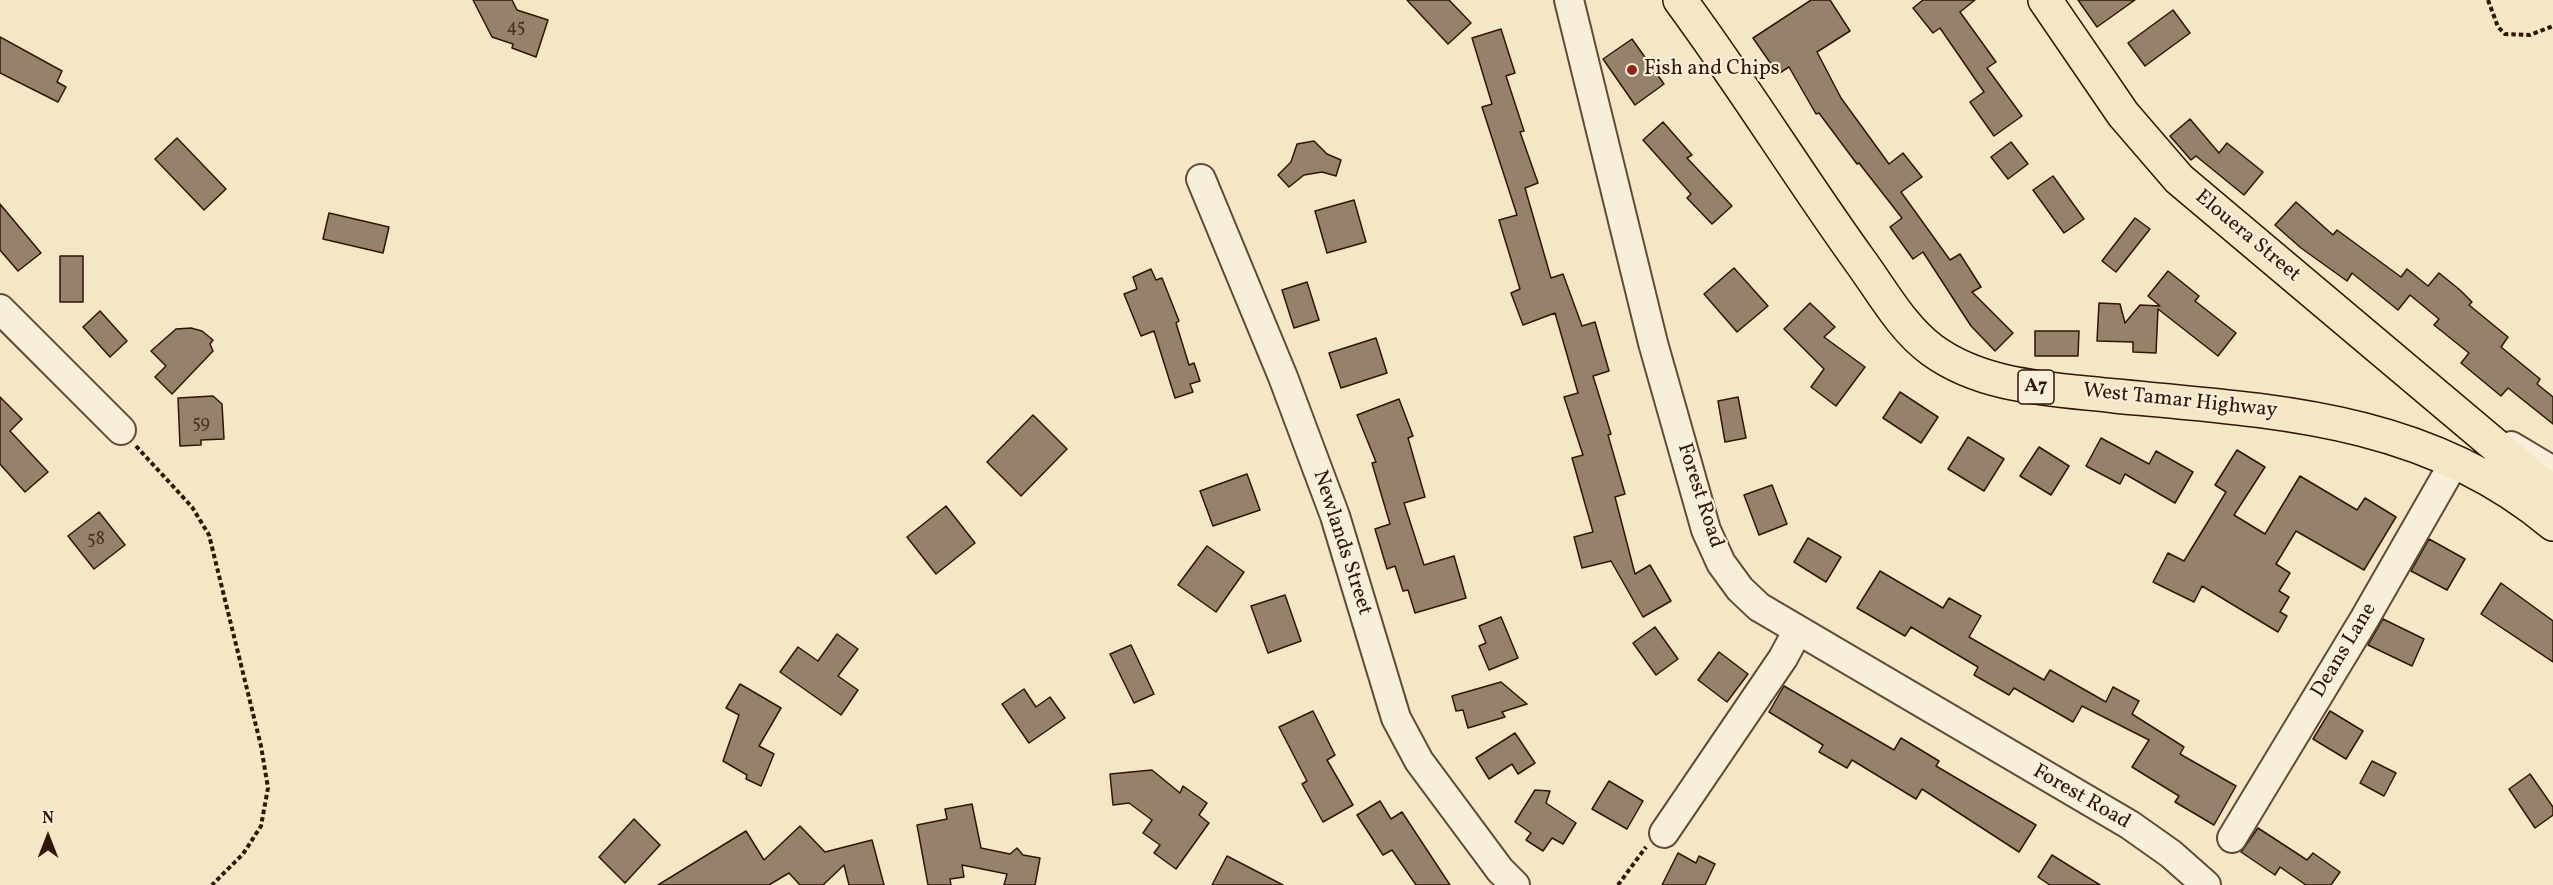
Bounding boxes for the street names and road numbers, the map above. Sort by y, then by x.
street label: Elouera Street [2189,185,2305,289]
road number: A7 [2018,370,2054,404]
street label: West Tamar Highway [2082,379,2278,425]
street label: Forest Road [1670,440,1728,552]
street label: Newlands Street [1306,467,1376,619]
street label: Deans Lane [2307,599,2383,703]
street label: Forest Road [2028,760,2134,836]

